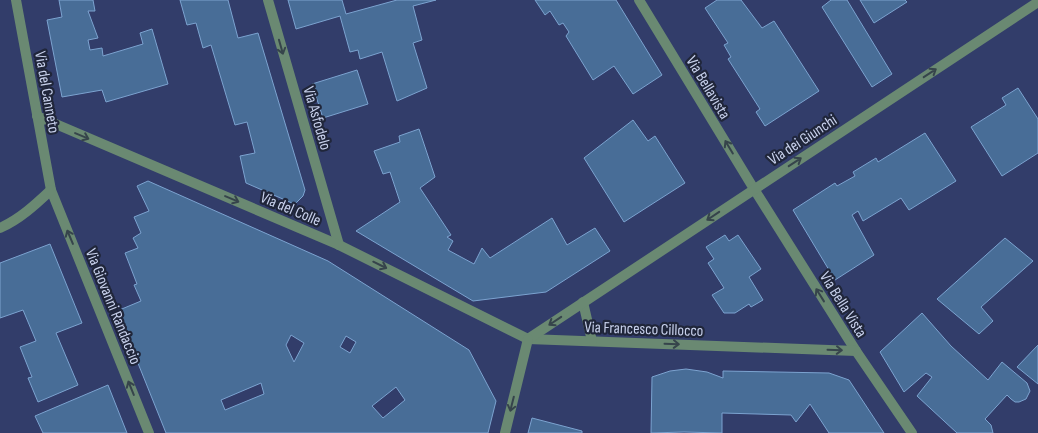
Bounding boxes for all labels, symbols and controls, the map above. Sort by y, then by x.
one-way arrow [277,38,287,54]
street label: Via del Canneto [30,50,63,135]
street label: Via Bellavista [681,53,734,123]
one-way arrow [923,68,937,78]
street label: Via Asfodelo [298,84,335,152]
street label: Via dei Giunchi [765,111,841,170]
one-way arrow [74,131,89,141]
one-way arrow [723,140,733,154]
one-way arrow [787,157,801,167]
street label: Via del Colle [257,188,324,231]
one-way arrow [224,195,239,205]
one-way arrow [707,211,721,221]
one-way arrow [64,230,74,245]
street label: Via Giovanni Randaccio [81,246,144,367]
one-way arrow [372,261,387,270]
street label: Via Bella Vista [815,268,870,341]
one-way arrow [815,288,825,302]
one-way arrow [549,316,563,326]
street label: Via Francesco Cillocco [584,318,704,341]
one-way arrow [664,339,680,349]
one-way arrow [826,345,843,355]
one-way arrow [126,381,135,396]
one-way arrow [507,396,516,412]

